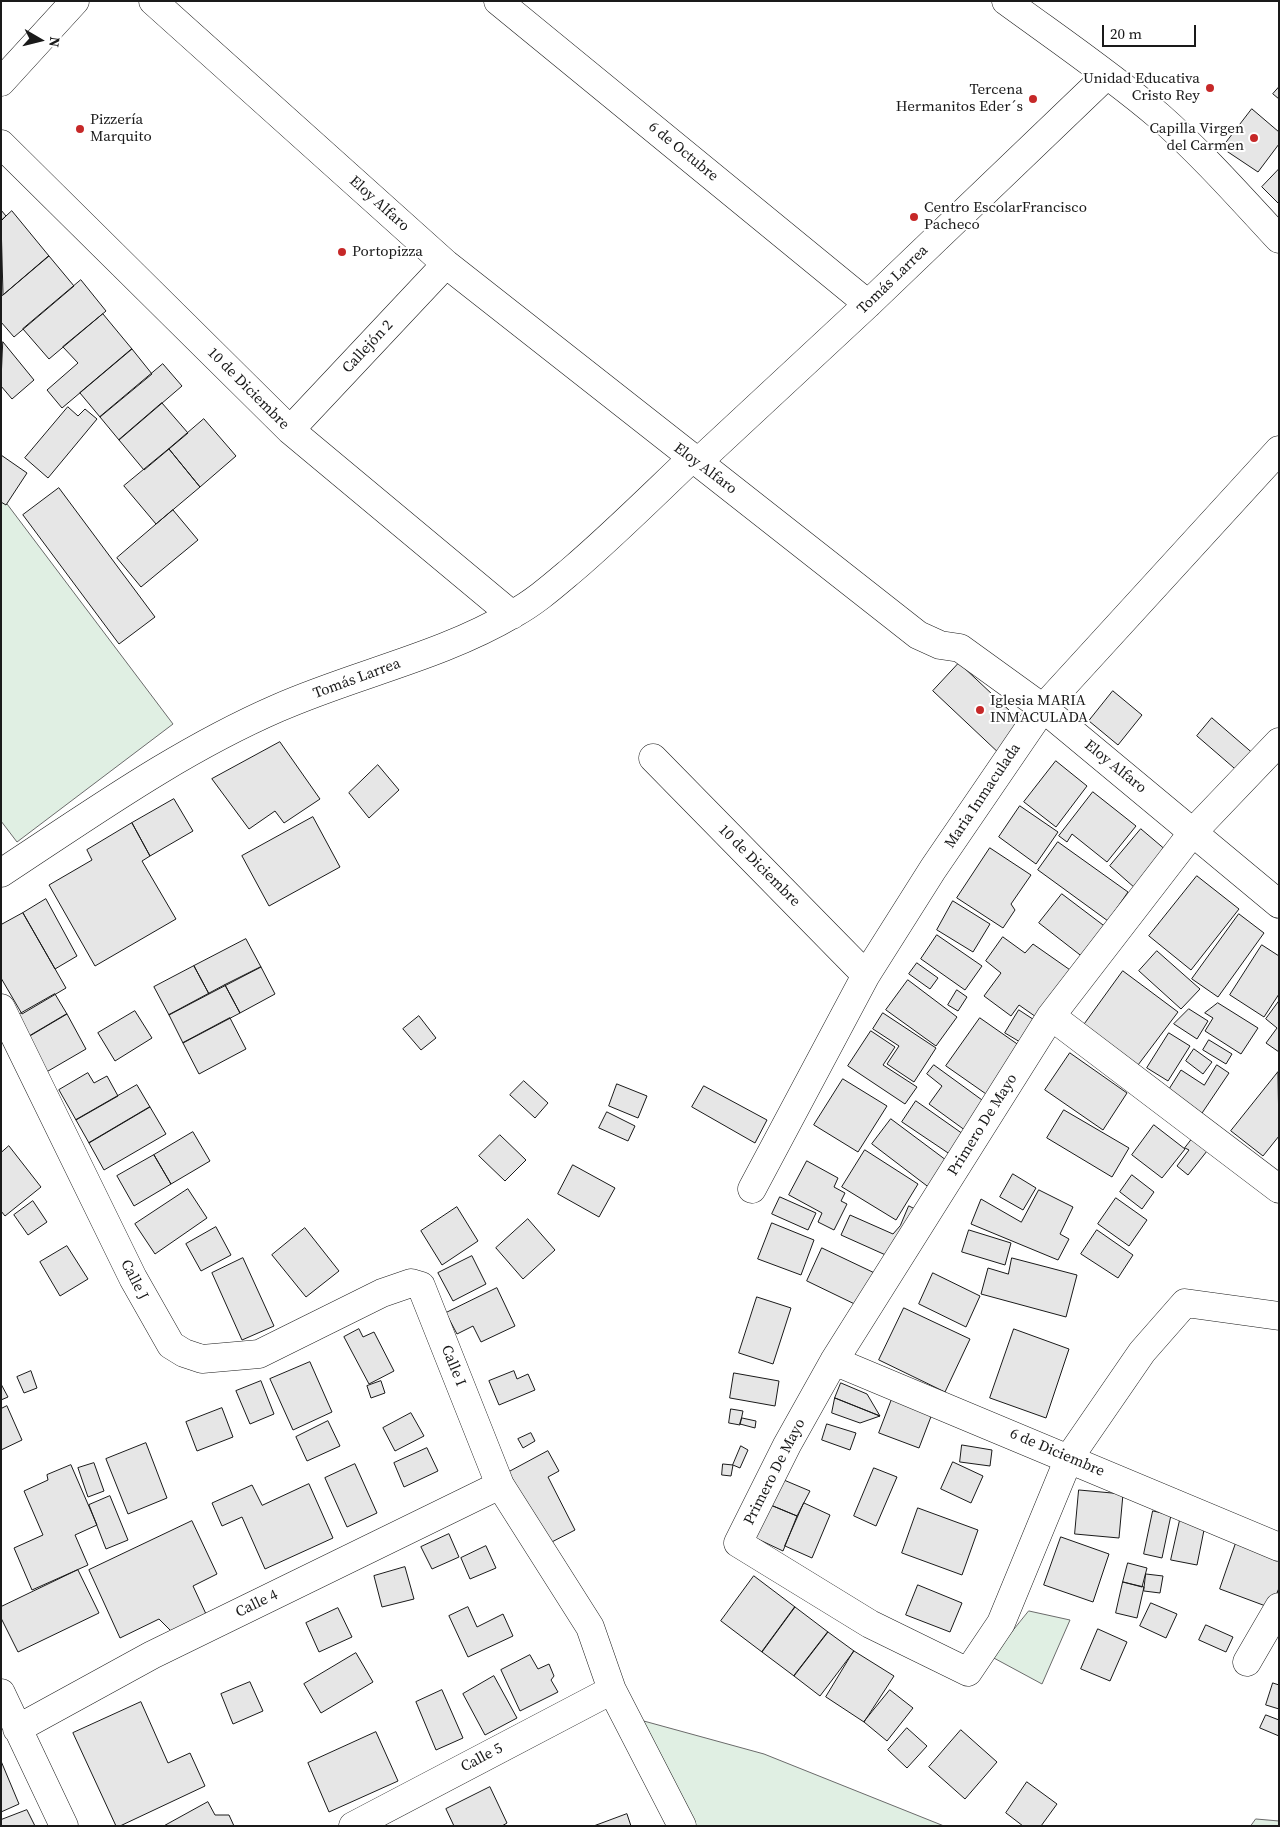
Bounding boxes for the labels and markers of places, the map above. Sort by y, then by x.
place label: Unidad Educativa Cristo Rey [1083,70,1200,105]
place label: Tercena Hermanitos Eder´s [896,81,1023,116]
marker: Unidad Educativa Cristo Rey [1204,82,1216,94]
marker: Tercena Hermanitos Eder´s [1027,93,1039,105]
place label: Pizzería Marquito [90,111,152,146]
place label: Capilla Virgen del Carmen [1149,120,1244,155]
marker: Pizzería Marquito [74,123,86,135]
marker: Capilla Virgen del Carmen [1248,132,1260,144]
place label: Centro EscolarFrancisco Pacheco [924,199,1087,234]
marker: Centro EscolarFrancisco Pacheco [908,211,920,223]
place label: Portopizza [352,243,423,261]
marker: Portopizza [336,246,348,258]
place label: Iglesia MARIA INMACULADA [990,692,1088,727]
marker: Iglesia MARIA INMACULADA [974,704,986,716]

